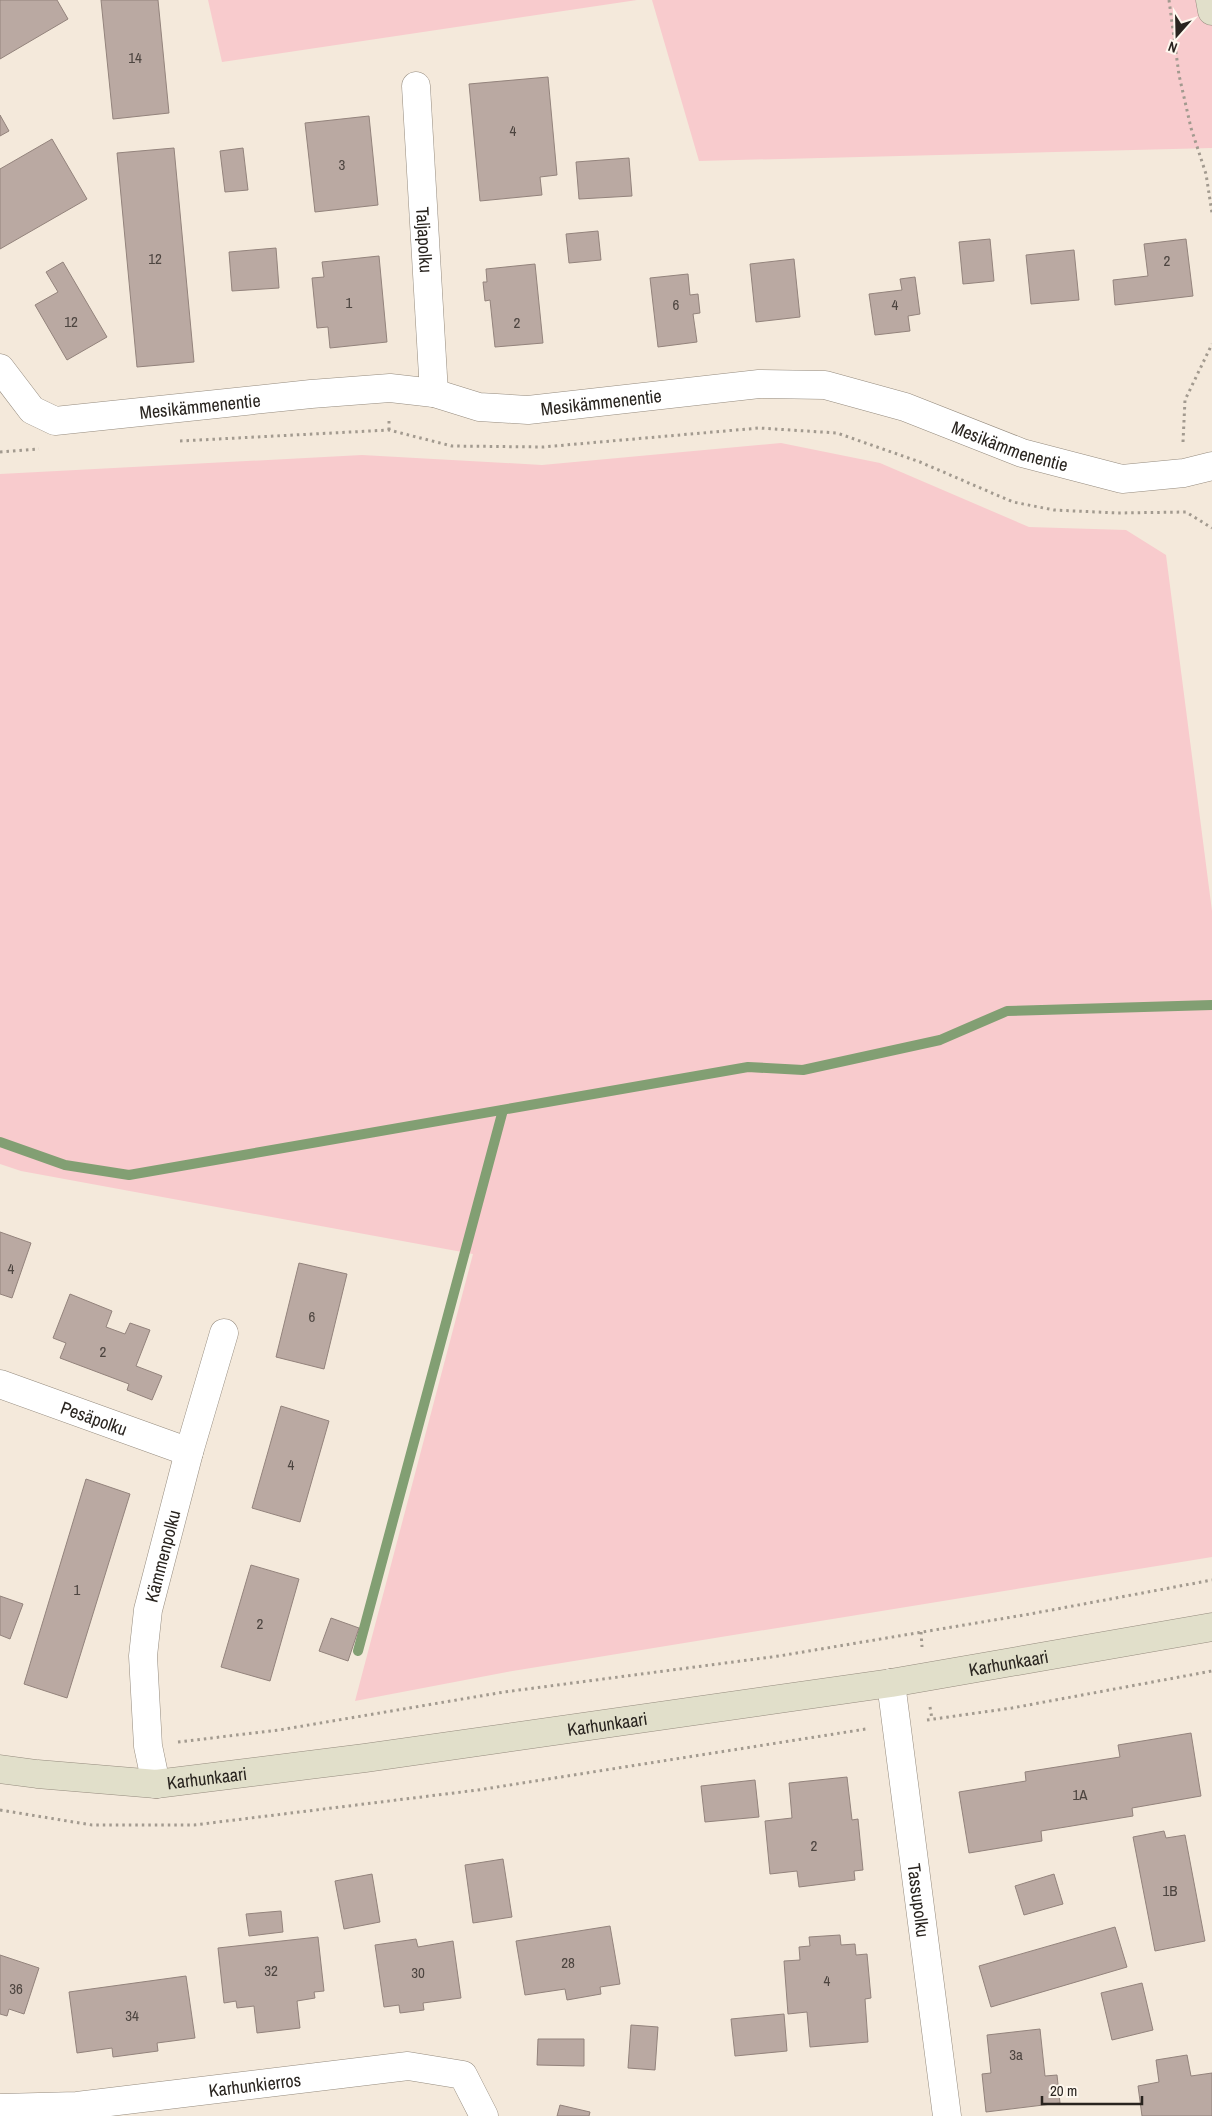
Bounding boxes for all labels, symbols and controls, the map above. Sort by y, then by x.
north arrow [1152,10,1202,60]
text: N [1166,37,1180,57]
house number: 14 [128,47,142,68]
house number: 4 [510,120,517,141]
house number: 3 [339,154,346,175]
street label: Taljapolku [411,206,439,273]
house number: 12 [148,248,162,269]
house number: 2 [1164,250,1171,271]
house number: 1 [346,292,353,313]
house number: 6 [673,294,680,315]
house number: 4 [892,294,899,315]
house number: 12 [64,311,78,332]
house number: 2 [514,312,521,333]
street label: Mesikämmenentie [539,383,663,421]
street label: Mesikämmenentie [138,387,262,425]
street label: Mesikämmenentie [948,414,1071,477]
house number: 4 [8,1258,15,1279]
house number: 6 [309,1306,316,1327]
house number: 2 [100,1341,107,1362]
street label: Pesäpolku [57,1394,131,1441]
house number: 4 [288,1454,295,1475]
street label: Kämmenpolku [138,1507,186,1605]
house number: 1 [74,1579,81,1600]
house number: 2 [257,1613,264,1634]
street label: Karhunkaari [967,1643,1050,1682]
street label: Karhunkaari [566,1705,649,1742]
street label: Karhunkaari [165,1760,248,1795]
house number: 1A [1072,1784,1088,1805]
house number: 2 [811,1835,818,1856]
street label: Tassupolku [902,1862,936,1939]
house number: 1B [1162,1880,1178,1901]
house number: 28 [561,1952,575,1973]
house number: 32 [264,1960,278,1981]
house number: 30 [411,1962,425,1983]
house number: 4 [824,1970,831,1991]
house number: 36 [9,1978,23,1999]
house number: 34 [125,2005,139,2026]
house number: 3a [1009,2044,1023,2065]
street label: Karhunkierros [207,2067,302,2103]
scale bar [1042,2074,1142,2106]
text: 20 m [1050,2080,1077,2101]

